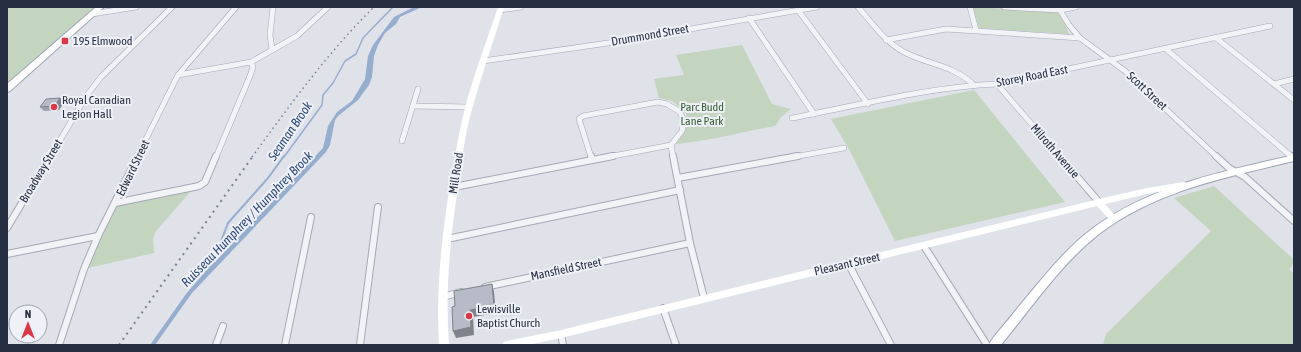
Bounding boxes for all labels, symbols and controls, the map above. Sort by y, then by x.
street label: Drummond Street [610,21,690,49]
place label: 195 Elmwood [73,34,133,48]
marker: 195 Elmwood [60,36,70,46]
street label: Storey Road East [995,62,1069,90]
street label: Scott Street [1124,69,1170,114]
place label: Royal Canadian Legion Hall [62,93,131,121]
water label: Seaman Brook [264,98,315,164]
park label: Parc Budd Lane Park [680,100,724,128]
marker: Royal Canadian Legion Hall [49,102,59,112]
street label: Milroth Avenue [1028,121,1082,181]
street label: Broadway Street [17,136,66,205]
street label: Edward Street [113,137,153,198]
water label: Ruisseau Humphrey / Humphrey Brook [178,148,316,290]
street label: Mill Road [446,151,466,195]
street label: Pleasant Street [813,250,882,278]
street label: Mansfield Street [529,255,603,283]
place label: Lewisville Baptist Church [477,302,540,330]
north arrow [8,304,48,344]
text: N [25,308,31,320]
marker: Lewisville Baptist Church [464,311,474,321]

